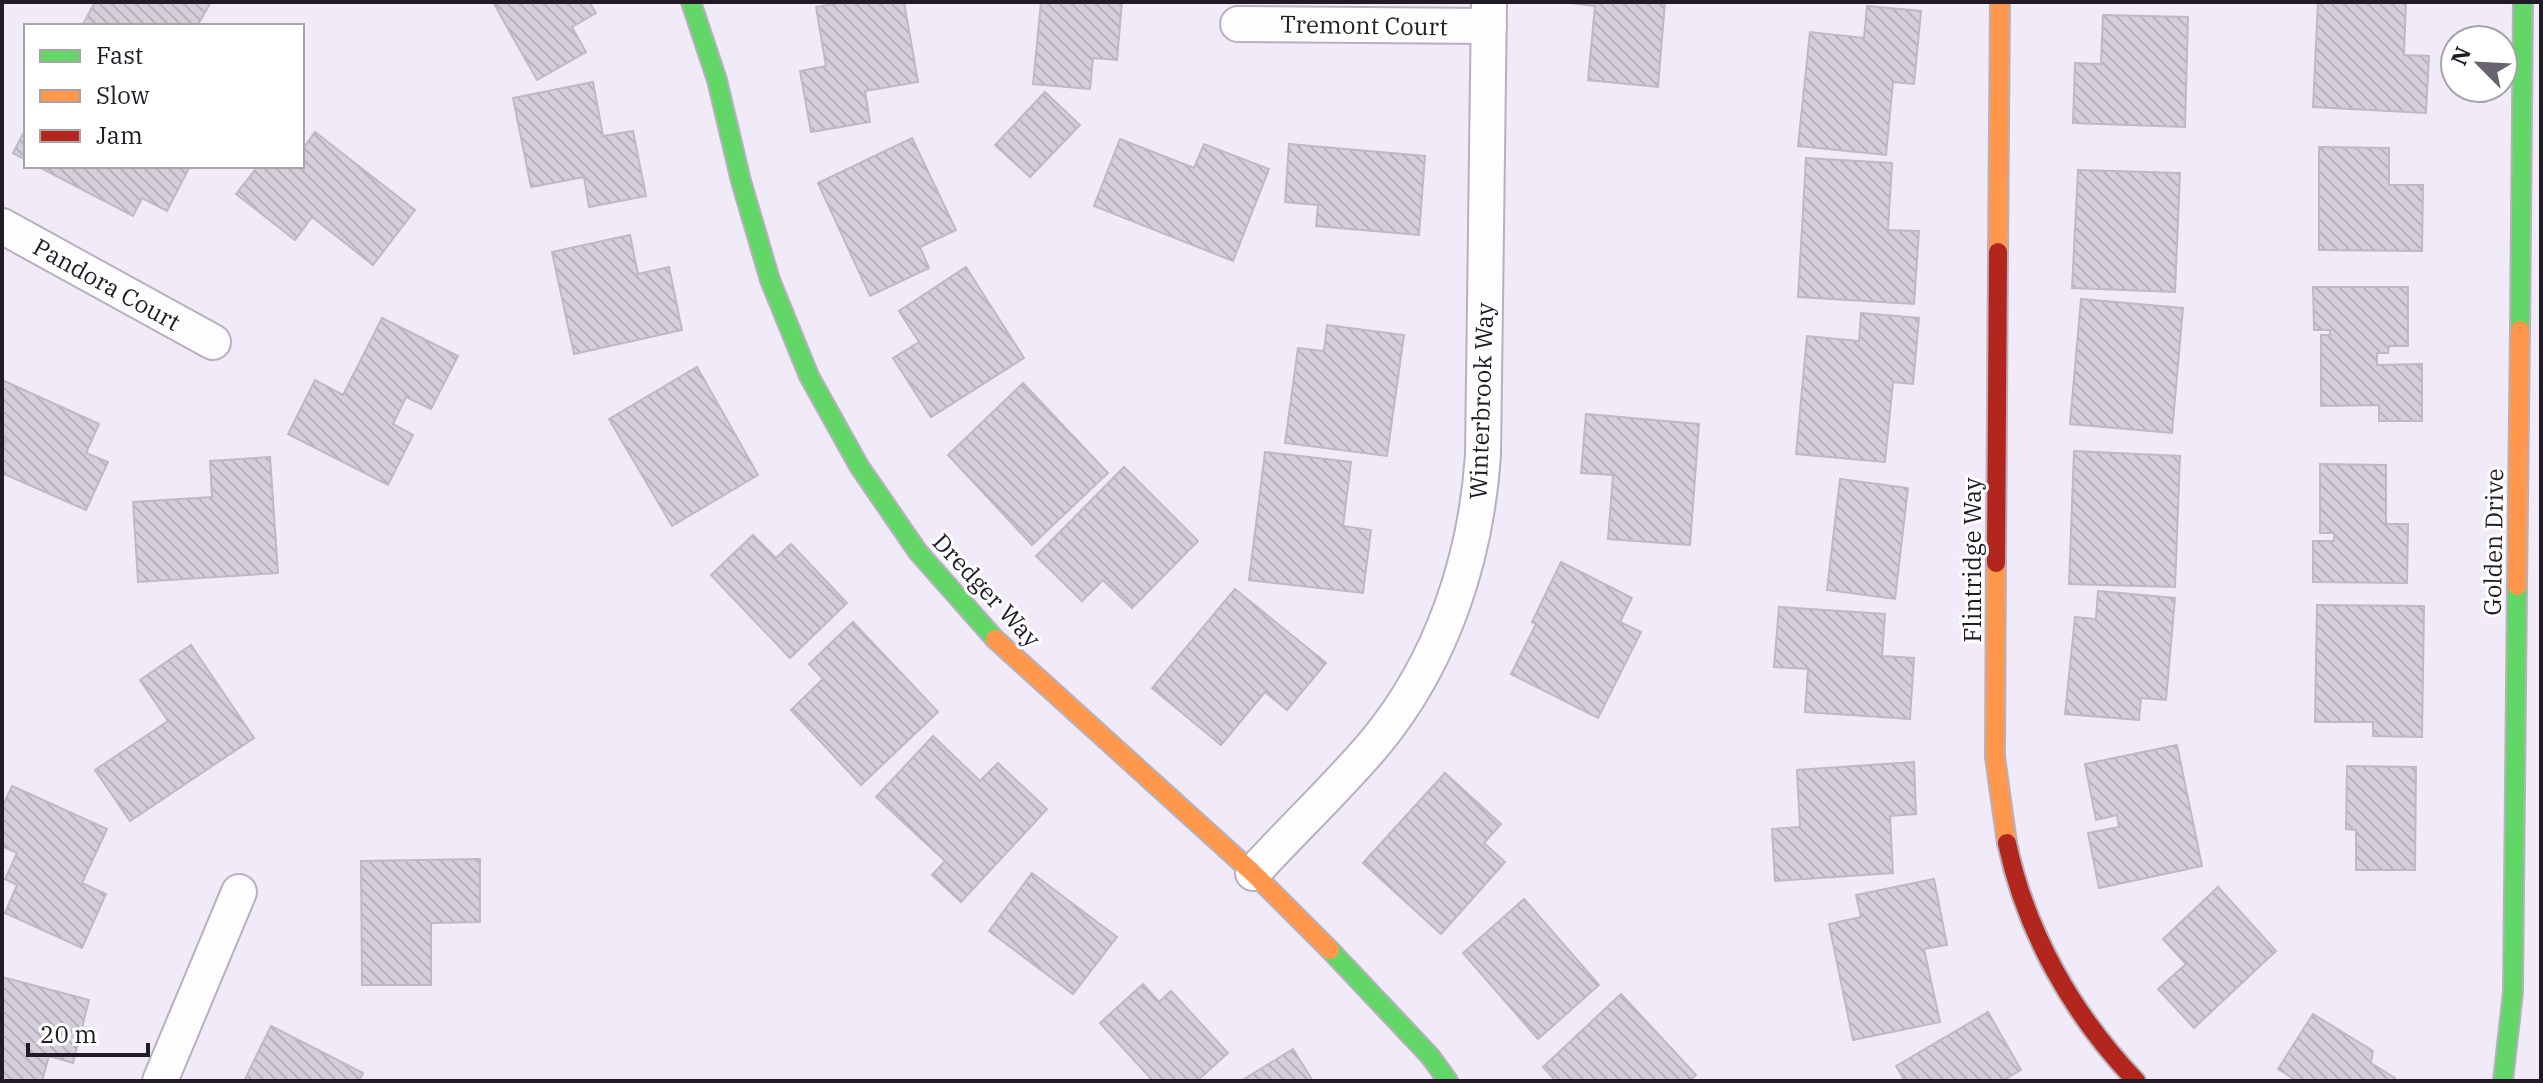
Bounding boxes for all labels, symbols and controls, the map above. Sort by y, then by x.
street label: Tremont Court [1280,8,1448,42]
legend [24,24,304,168]
north arrow [2439,24,2519,104]
text: Fast [96,39,143,71]
text: N [2443,42,2477,70]
text: Slow [96,79,150,111]
text: Jam [96,119,143,151]
street label: Pandora Court [28,230,186,338]
street label: Winterbrook Way [1462,302,1500,500]
street label: Golden Drive [2476,468,2510,616]
street label: Flintridge Way [1956,477,1988,643]
street label: Dredger Way [926,526,1048,654]
scale bar [28,1007,148,1057]
text: 20 m [40,1018,97,1050]

